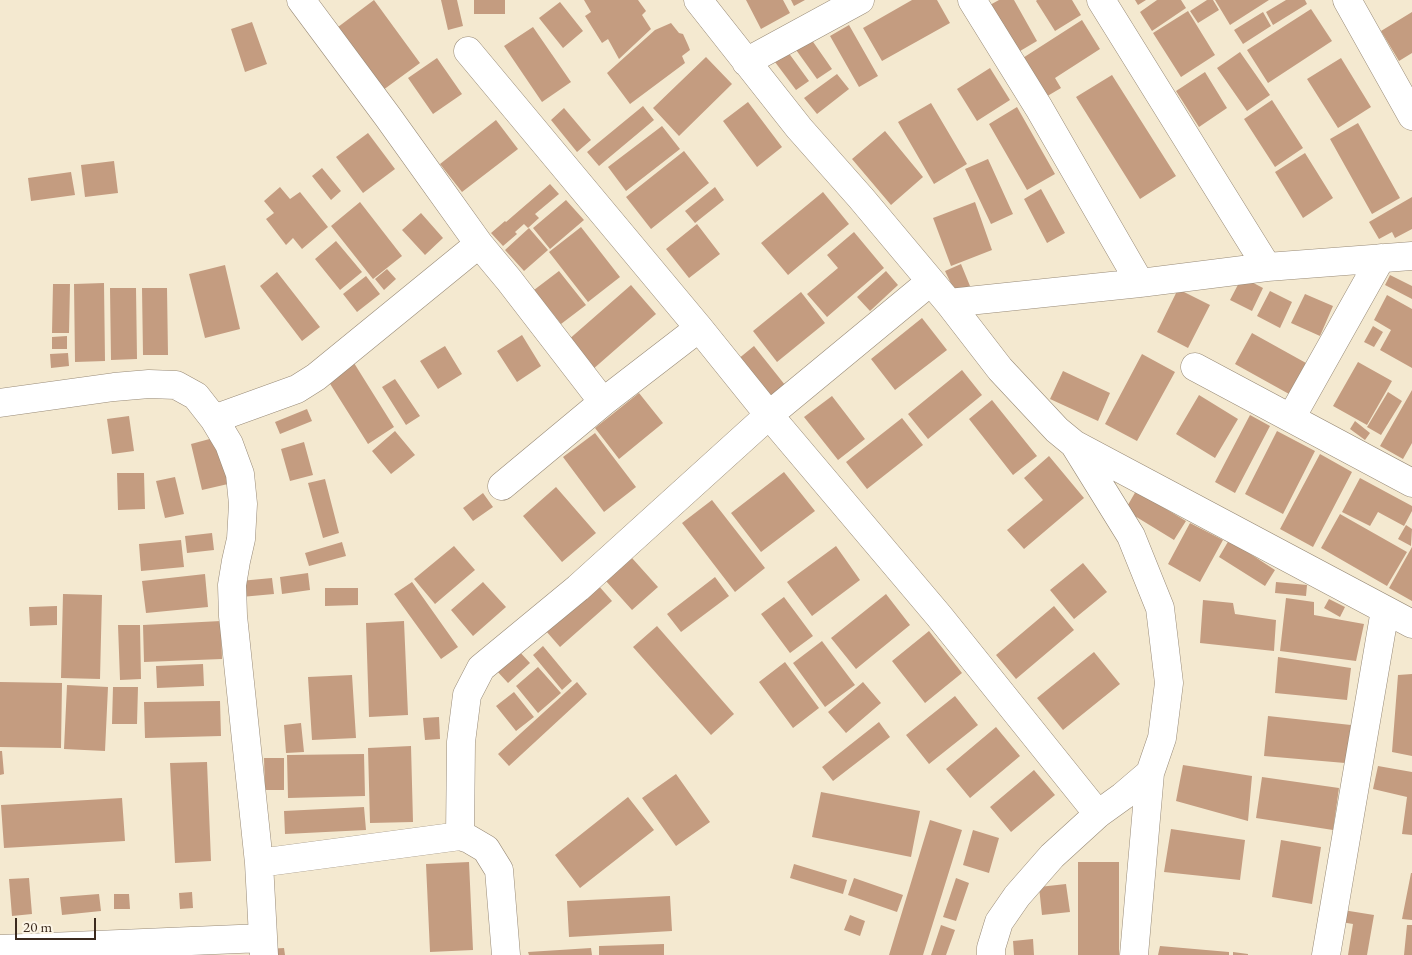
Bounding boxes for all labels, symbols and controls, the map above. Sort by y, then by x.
scale bar [18,908,99,940]
text: 20 m [23,917,52,936]

